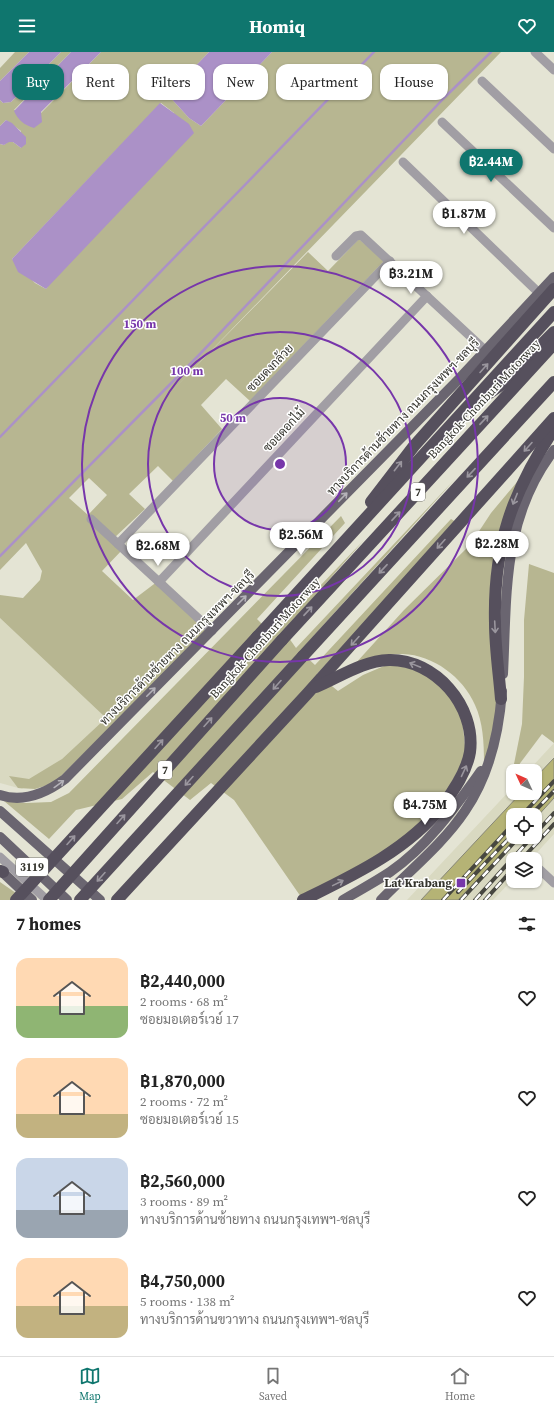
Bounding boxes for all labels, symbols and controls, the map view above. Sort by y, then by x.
text: Homiq [249,14,305,39]
icon: menu [16,15,38,37]
icon: heart [516,15,538,37]
chip: Buy [12,64,64,100]
chip: Rent [72,64,129,100]
chip: Filters [137,64,205,100]
chip: New [213,64,268,100]
chip: Apartment [276,64,372,100]
chip: House [380,64,448,100]
pin: ฿2.44M [458,149,524,183]
text: ฿2.44M [469,153,513,170]
pin: ฿1.87M [431,201,497,235]
text: ฿1.87M [442,205,486,222]
pin: ฿3.21M [378,261,444,295]
text: ฿3.21M [389,265,433,282]
text: 150 m [124,316,157,332]
street label: ทางบริการด้านซ้ายทาง ถนนกรุงเทพฯ-ชลบุรี [323,335,483,500]
street label: Bangkok-Chonburi Motorway [424,335,544,462]
street label: ซอยดงกล้วย [243,341,297,395]
text: 100 m [171,363,204,379]
one-way arrow [479,363,488,373]
street label: ซอยดอกไม้ [260,404,309,455]
text: 50 m [220,410,246,426]
one-way arrow [479,415,489,425]
one-way arrow [523,442,533,452]
centre of rings [273,457,287,471]
one-way arrow [394,460,402,471]
one-way arrow [466,468,476,478]
road number: 7 [411,483,425,501]
one-way arrow [338,492,348,502]
one-way arrow [510,493,518,505]
one-way arrow [391,511,401,521]
pin: ฿2.56M [268,522,334,556]
text: ฿2.56M [279,526,323,543]
pin: ฿2.28M [464,531,530,565]
pin: ฿2.68M [125,533,191,567]
text: ฿2.28M [475,535,519,552]
text: ฿2.68M [136,537,180,554]
one-way arrow [437,539,446,549]
one-way arrow [379,563,388,573]
street label: ทางบริการด้านซ้ายทาง ถนนกรุงเทพฯ-ชลบุรี [96,567,259,730]
street label: Bangkok-Chonburi Motorway [206,573,324,702]
one-way arrow [238,595,247,605]
one-way arrow [303,607,312,617]
one-way arrow [491,620,499,633]
one-way arrow [350,636,359,646]
one-way arrow [410,661,422,669]
one-way arrow [272,680,281,690]
one-way arrow [146,688,156,697]
one-way arrow [204,717,213,727]
one-way arrow [154,739,163,750]
road number: 7 [158,761,172,779]
north arrow [506,764,542,800]
map controls [506,764,542,888]
one-way arrow [461,765,468,777]
one-way arrow [184,776,194,786]
one-way arrow [53,780,64,788]
pin: ฿4.75M [392,792,458,826]
text: ฿4.75M [403,796,447,813]
button: locate [506,808,542,844]
one-way arrow [117,814,126,824]
one-way arrow [66,835,76,845]
button: layers [506,852,542,888]
road number: 3119 [16,858,48,876]
one-way arrow [96,872,106,882]
place label: Lat Krabang [384,875,452,891]
marker: Lat Krabang [455,877,467,889]
one-way arrow [331,879,343,886]
text: 7 homes [16,912,81,936]
icon: filters [516,913,538,935]
text: ฿2,440,000 [140,969,225,993]
icon: home [48,974,96,1022]
icon: heart [516,987,538,1009]
text: 2 rooms · 68 m² [140,993,228,1010]
text: ซอยมอเตอร์เวย์ 17 [140,1011,239,1028]
text: ฿1,870,000 [140,1069,225,1093]
icon: home [48,1074,96,1122]
icon: heart [516,1087,538,1109]
text: 2 rooms · 72 m² [140,1093,228,1110]
text: ซอยมอเตอร์เวย์ 15 [140,1111,239,1128]
text: ฿2,560,000 [140,1169,225,1193]
icon: home [48,1174,96,1222]
icon: heart [516,1187,538,1209]
text: 3 rooms · 89 m² [140,1193,228,1210]
text: ทางบริการด้านซ้ายทาง ถนนกรุงเทพฯ-ชลบุรี [140,1211,370,1228]
text: ฿4,750,000 [140,1269,225,1293]
icon: home [48,1274,96,1322]
icon: heart [516,1287,538,1309]
text: 5 rooms · 138 m² [140,1293,235,1310]
text: ทางบริการด้านขวาทาง ถนนกรุงเทพฯ-ชลบุรี [140,1311,369,1328]
tab: Map [79,1365,101,1404]
tab: Saved [259,1365,287,1404]
tab: Home [445,1365,475,1404]

